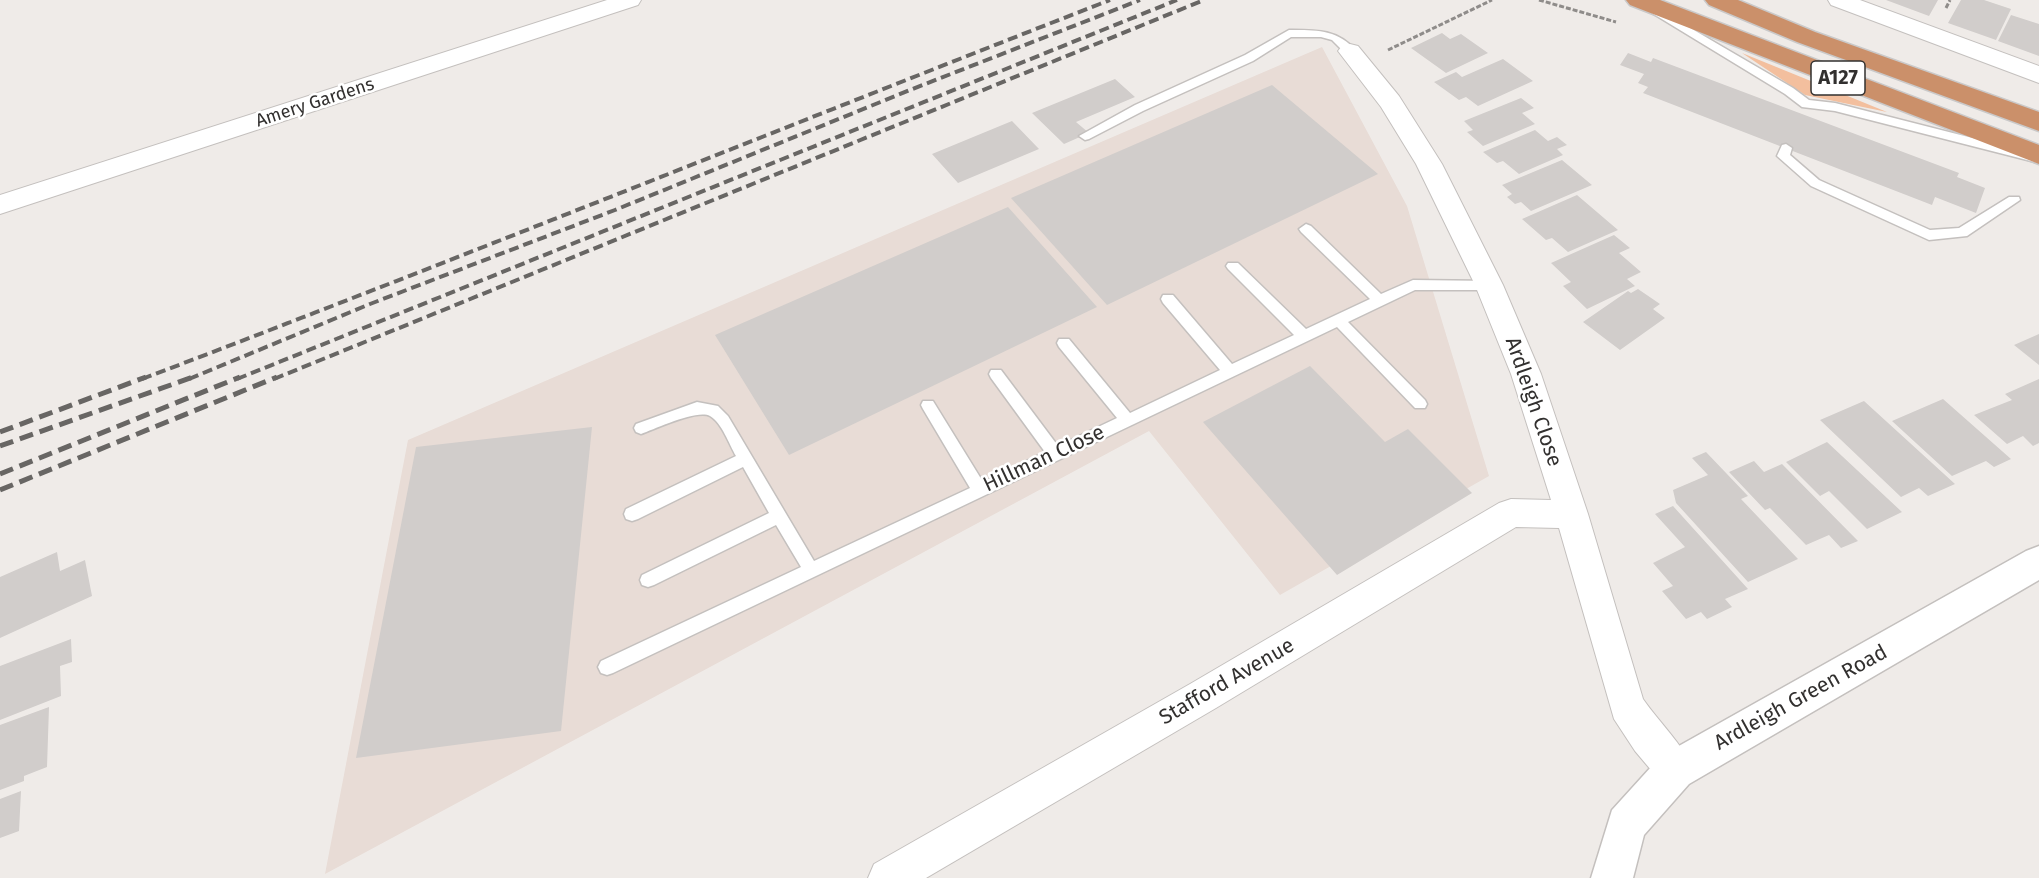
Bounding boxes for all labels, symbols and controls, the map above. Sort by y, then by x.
road number: A127 [1811,61,1865,95]
street label: Amery Gardens [253,74,377,132]
street label: Ardleigh Close [1499,334,1567,470]
street label: Hillman Close [979,420,1109,498]
street label: Stafford Avenue [1155,633,1299,731]
street label: Ardleigh Green Road [1710,640,1892,756]

